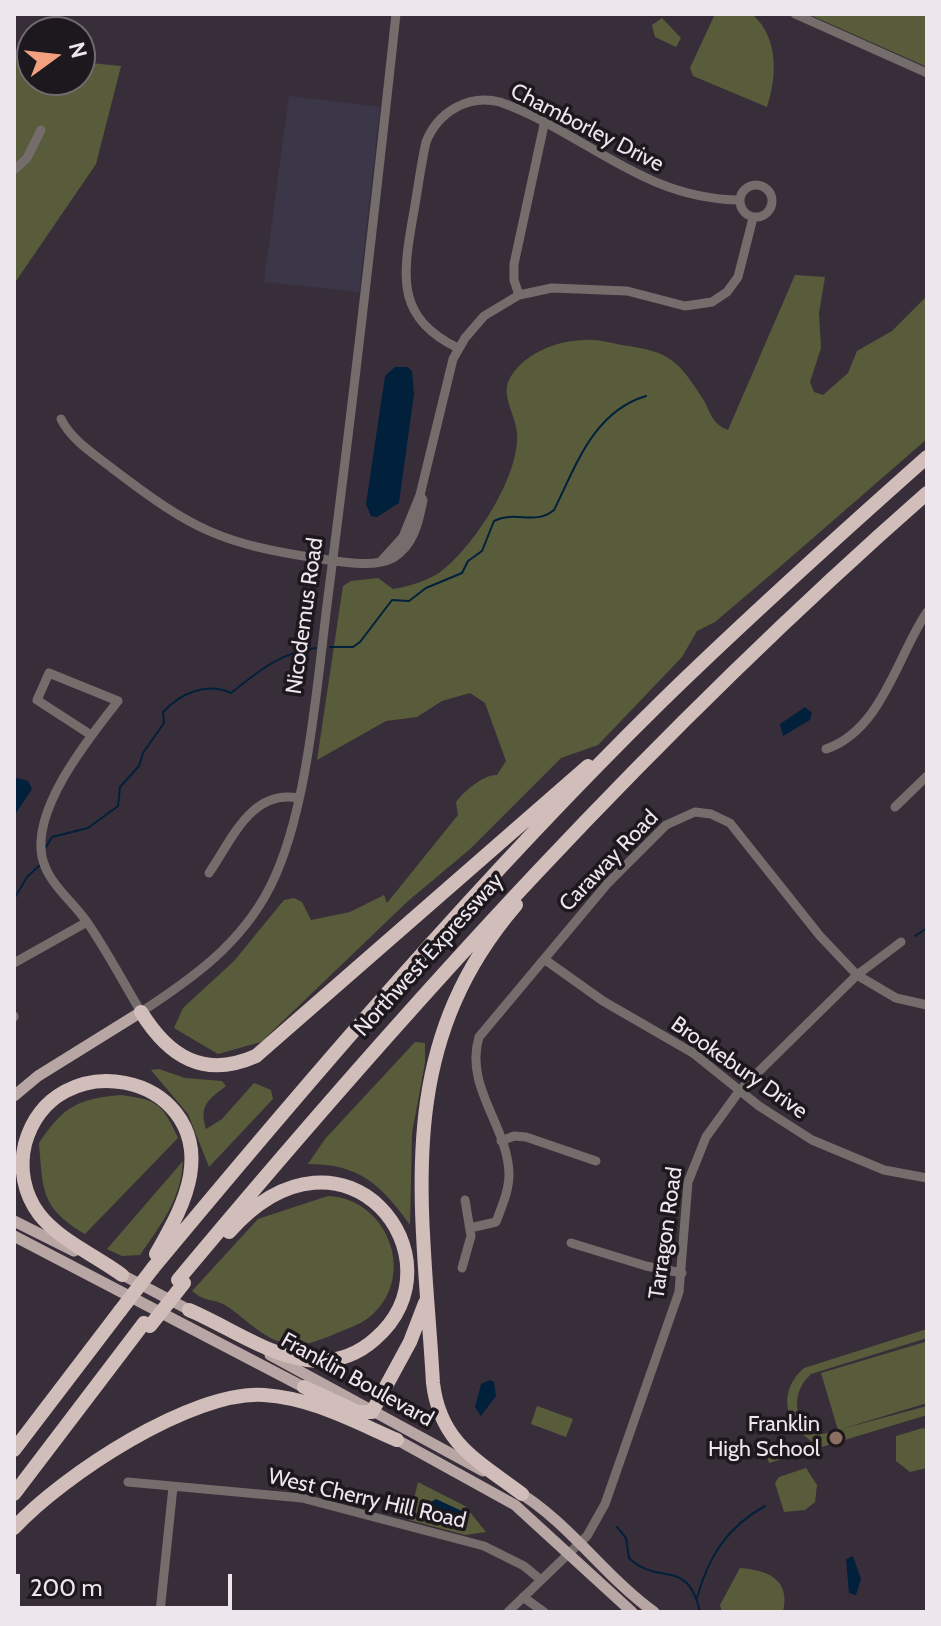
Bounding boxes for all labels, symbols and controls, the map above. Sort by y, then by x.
north arrow [16,16,96,96]
text: N [63,39,93,61]
street label: Chamborley Drive [506,78,668,178]
street label: Nicodemus Road [281,536,329,696]
street label: Caraway Road [554,805,664,917]
street label: Northwest Expressway [349,868,509,1042]
street label: Brookebury Drive [666,1011,812,1125]
street label: Tarragon Road [644,1165,688,1301]
street label: Franklin Boulevard [276,1327,438,1433]
place label: Franklin High School [708,1412,820,1464]
marker: Franklin High School [827,1429,845,1447]
street label: West Cherry Hill Road [265,1463,469,1535]
scale bar [20,1558,236,1608]
text: 200 m [30,1573,103,1602]

